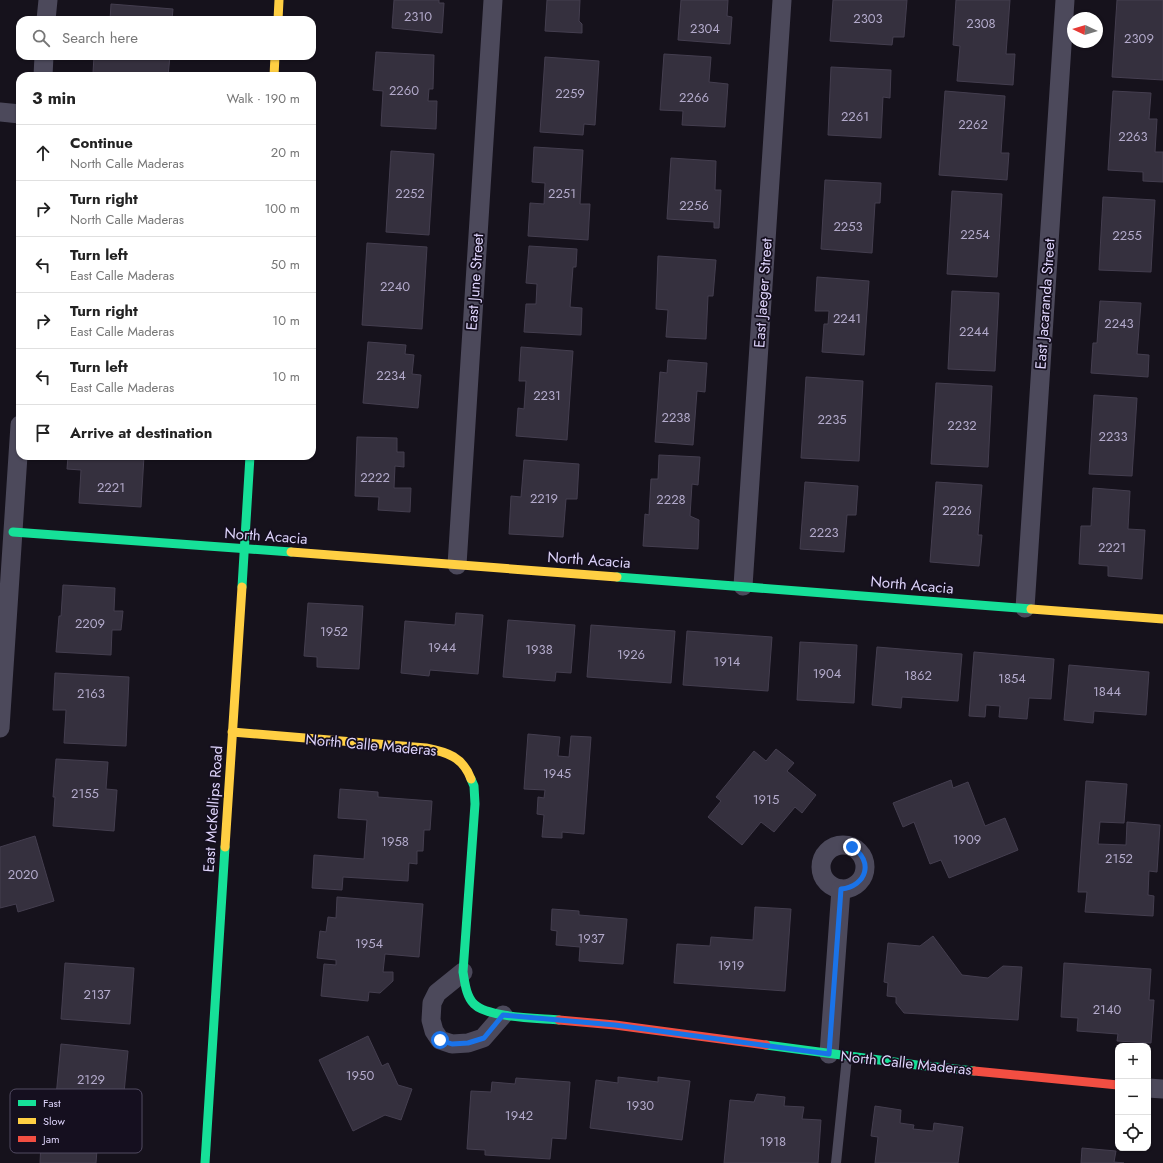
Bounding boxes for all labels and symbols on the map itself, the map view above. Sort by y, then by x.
house number: 2310 [404,7,432,26]
house number: 2303 [853,9,883,28]
north arrow [1067,12,1103,48]
house number: 2308 [966,14,996,33]
house number: 2304 [690,19,720,38]
house number: 2309 [1124,29,1154,48]
house number: 2260 [389,81,419,100]
house number: 2259 [555,84,585,103]
house number: 2266 [679,88,709,107]
house number: 2261 [841,107,869,126]
house number: 2262 [958,115,988,134]
house number: 2263 [1118,127,1148,146]
house number: 2252 [395,184,425,203]
house number: 2251 [548,184,576,203]
house number: 2256 [679,196,709,215]
house number: 2253 [833,217,863,236]
house number: 2254 [960,225,990,244]
house number: 2255 [1112,226,1142,245]
street label: East June Street [461,232,489,331]
street label: East Jaeger Street [748,237,778,349]
street label: East Jacaranda Street [1029,237,1061,370]
house number: 2240 [380,277,410,296]
house number: 2241 [833,309,861,328]
house number: 2243 [1104,314,1134,333]
house number: 2244 [959,322,989,341]
house number: 2234 [376,366,406,385]
house number: 2231 [533,386,561,405]
house number: 2238 [662,408,691,427]
house number: 2235 [817,410,847,429]
house number: 2232 [947,416,977,435]
house number: 2233 [1099,427,1128,446]
house number: 2222 [360,468,390,487]
house number: 2221 [97,478,125,497]
house number: 2219 [530,489,558,508]
house number: 2228 [656,490,686,509]
house number: 2226 [942,501,972,520]
street label: North Acacia [224,522,308,550]
house number: 2223 [809,523,839,542]
house number: 2221 [1098,538,1126,557]
street label: North Acacia [547,546,631,574]
street label: North Acacia [869,570,955,600]
house number: 2209 [75,614,105,633]
house number: 1952 [320,622,348,641]
house number: 1944 [428,638,457,657]
house number: 1938 [525,640,553,659]
house number: 1926 [617,645,645,664]
house number: 1914 [714,652,741,671]
house number: 1904 [813,664,842,683]
house number: 1862 [904,666,932,685]
house number: 1854 [998,669,1026,688]
house number: 1844 [1093,682,1121,701]
house number: 2163 [77,684,105,703]
street label: North Calle Maderas [304,728,438,762]
street label: East McKellips Road [198,745,228,873]
house number: 1945 [543,764,571,783]
house number: 2155 [71,784,99,803]
house number: 1915 [753,790,779,809]
house number: 1909 [953,830,981,849]
house number: 1958 [381,832,409,851]
route end [843,838,861,856]
house number: 2152 [1105,849,1133,868]
house number: 2020 [8,865,38,884]
house number: 1937 [577,929,605,948]
house number: 1954 [355,934,384,953]
house number: 1919 [718,956,744,975]
house number: 2137 [84,985,111,1004]
house number: 2140 [1093,1000,1122,1019]
route start [431,1031,449,1049]
street label: North Calle Maderas [839,1045,973,1081]
house number: 1950 [346,1066,374,1085]
house number: 2129 [77,1070,105,1089]
legend [10,1089,142,1153]
text: Fast [43,1095,61,1111]
house number: 1930 [626,1096,654,1115]
house number: 1942 [505,1106,533,1125]
text: Slow [43,1113,65,1129]
text: Jam [41,1131,60,1147]
house number: 1918 [760,1132,786,1151]

